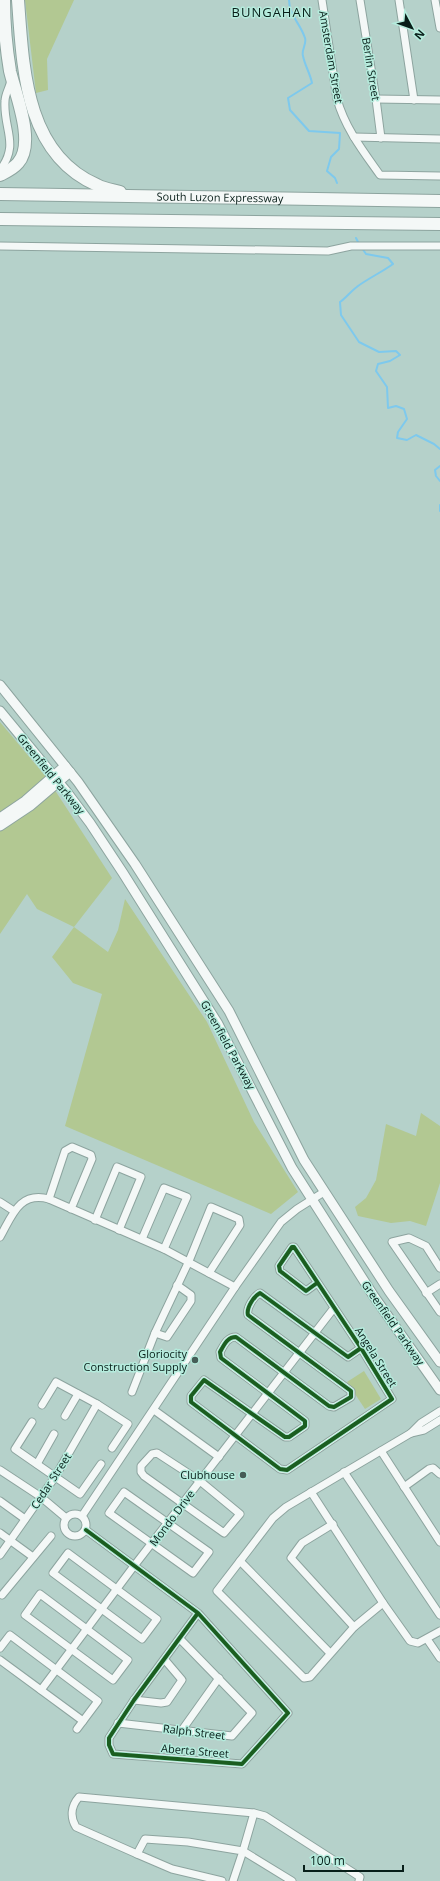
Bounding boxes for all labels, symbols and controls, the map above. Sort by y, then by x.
district label: BUNGAHAN [232,3,312,21]
north arrow [392,8,432,48]
street label: Amsterdam Street [316,10,347,104]
text: N [411,27,429,43]
street label: Berlin Street [359,36,384,102]
street label: South Luzon Expressway [156,188,284,206]
street label: Greenfield Parkway [14,730,89,818]
street label: Greenfield Parkway [198,997,259,1092]
street label: Greenfield Parkway [359,1278,428,1368]
street label: Angela Street [352,1324,401,1390]
place label: Gloriocity Construction Supply [84,1346,187,1374]
marker: Gloriocity Construction Supply [190,1355,200,1365]
street label: Cedar Street [27,1450,74,1512]
place label: Clubhouse [180,1467,235,1482]
marker: Clubhouse [238,1470,248,1480]
street label: Mondo Drive [146,1487,198,1549]
street label: Ralph Street [162,1720,226,1743]
street label: Aberta Street [161,1740,230,1761]
scale bar [304,1847,403,1873]
text: 100 m [310,1852,345,1869]

